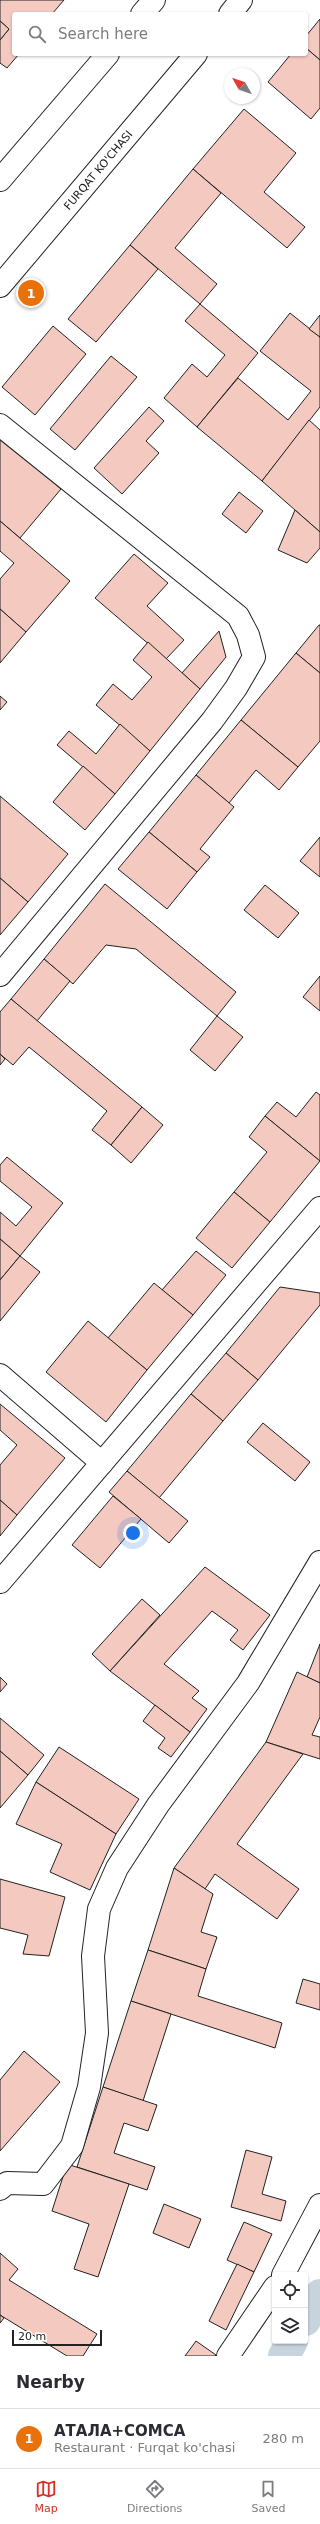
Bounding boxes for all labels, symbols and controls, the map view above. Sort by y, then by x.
search box [12,12,308,56]
icon: search [26,23,48,45]
text: Search here [58,25,148,43]
north arrow [224,68,260,104]
street label: FURQAT KO'CHASI [61,128,135,213]
pin: 1 [18,278,44,308]
your location [123,1523,143,1543]
map controls [272,2272,308,2344]
button: locate [272,2272,308,2308]
button: layers [272,2308,308,2344]
scale bar [12,2328,102,2347]
text: 20 m [18,2330,46,2343]
text: Nearby [16,2372,85,2392]
text: АТАЛА+СОМСА [54,2422,185,2440]
text: 1 [24,2431,34,2446]
text: 280 m [262,2431,304,2446]
text: Restaurant · Furqat ko'chasi [54,2440,235,2455]
tab: Map [35,2478,58,2515]
tab: Directions [127,2478,182,2515]
tab: Saved [251,2478,285,2515]

